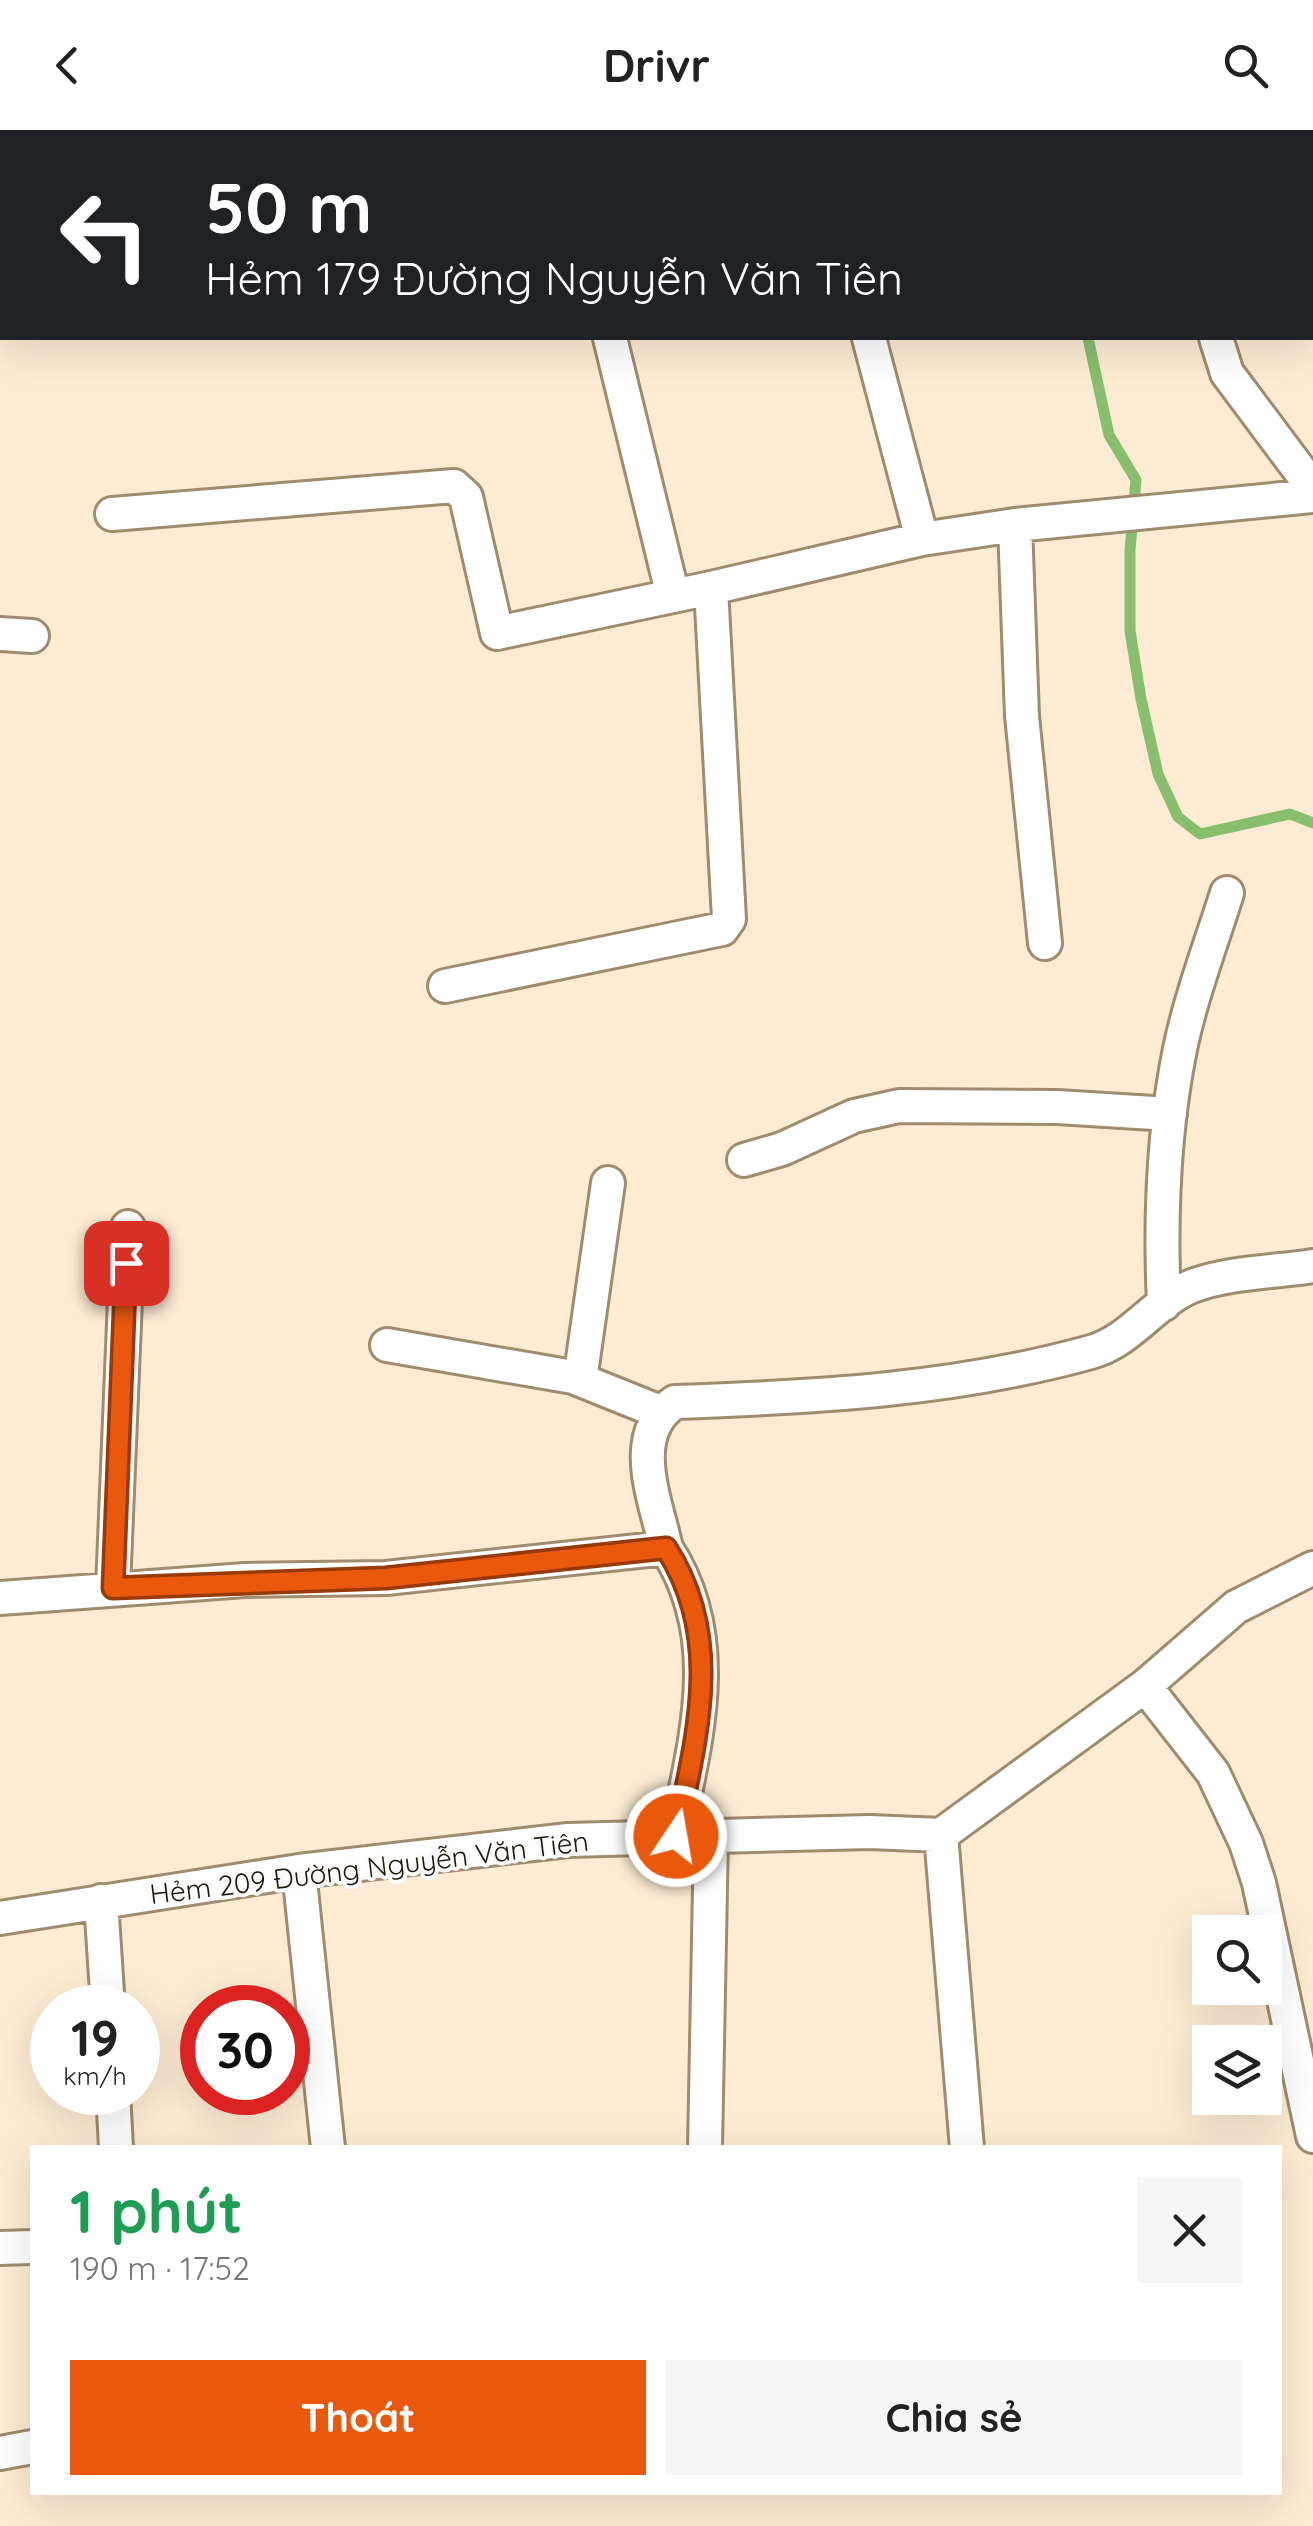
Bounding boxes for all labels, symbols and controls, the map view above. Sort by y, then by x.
text: Drivr [603,37,710,93]
icon: back [40,38,95,93]
icon: search [1218,38,1273,93]
text: 50 m [205,163,372,251]
icon: left [40,170,170,300]
text: Hẻm 179 Đường Nguyễn Văn Tiên [205,250,903,306]
pin [84,1221,169,1306]
icon: arrive [99,1236,154,1291]
position arrow [624,1784,728,1888]
street label: Hẻm 209 Đường Nguyễn Văn Tiên [148,1823,590,1911]
map controls [1192,1915,1282,2115]
button: search [1192,1915,1282,2005]
speed limit sign: 30 [180,1985,310,2115]
text: 19 [71,2006,119,2069]
button: layers [1192,2025,1282,2115]
text: km/h [63,2060,127,2091]
text: 1 phút [70,2173,243,2248]
button: close [1137,2178,1242,2283]
text: 190 m · 17:52 [70,2248,250,2288]
button: Thoát [70,2360,646,2475]
button: Chia sẻ [666,2360,1242,2475]

